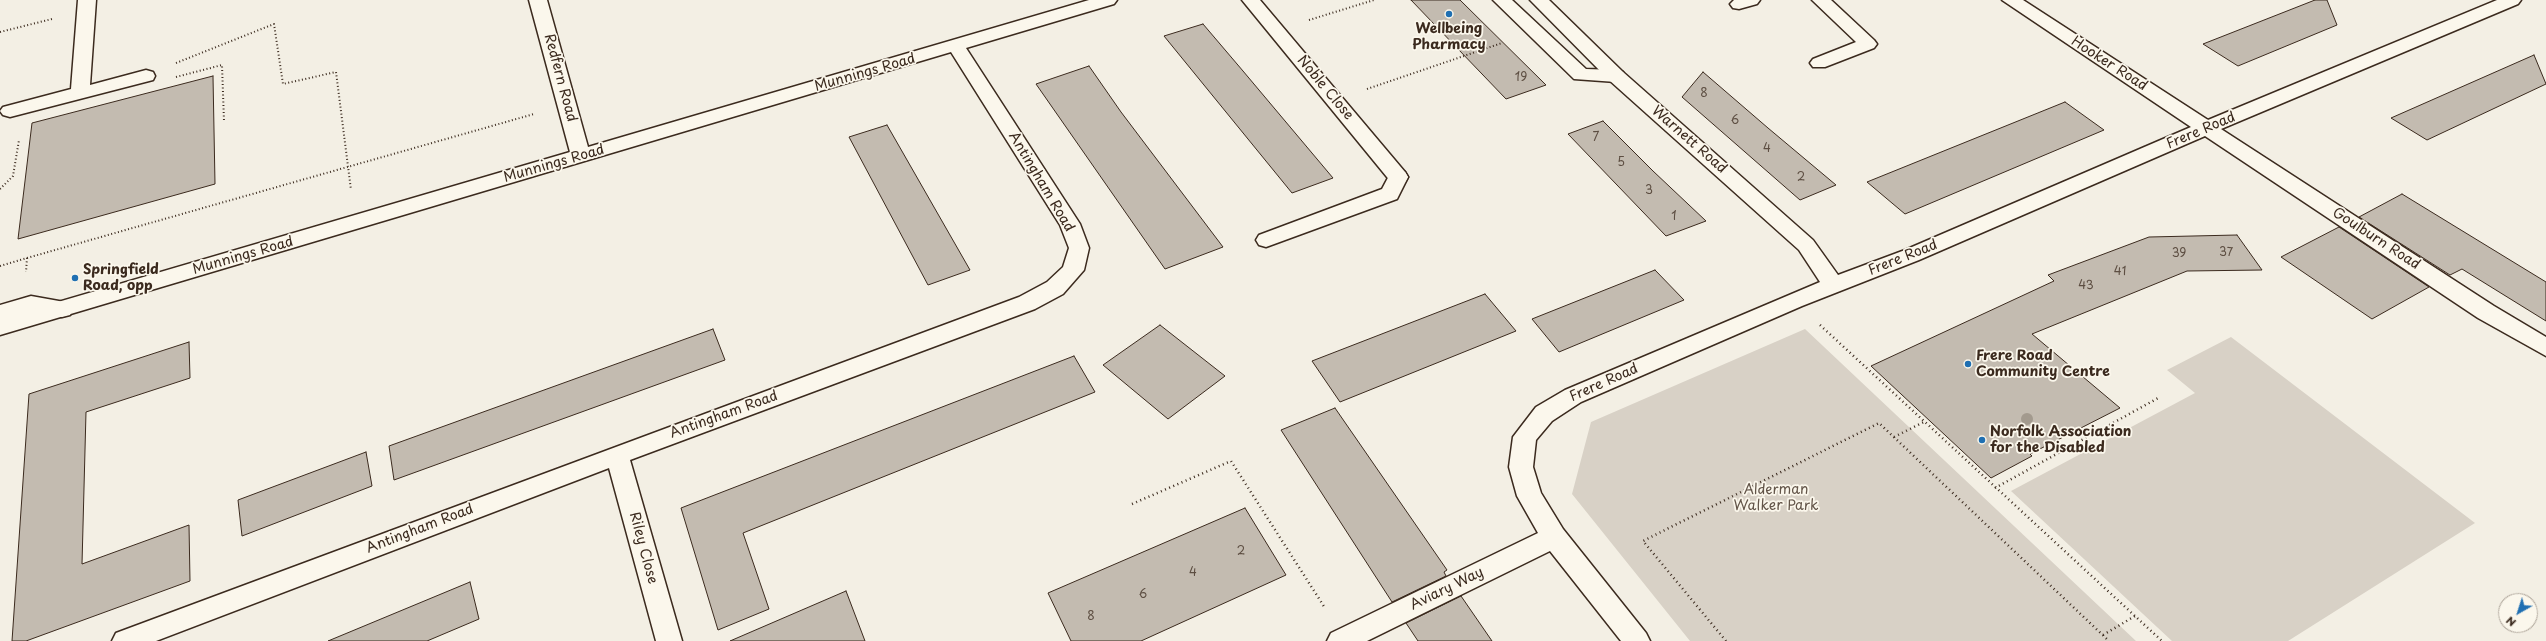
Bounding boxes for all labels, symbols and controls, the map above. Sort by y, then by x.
marker: Wellbeing Pharmacy [1444,9,1454,19]
place label: Wellbeing Pharmacy [1412,21,1486,54]
street label: Redfern Road [540,32,580,124]
street label: Hooker Road [2068,33,2150,95]
street label: Munnings Road [813,51,917,95]
street label: Noble Close [1293,52,1357,124]
house number: 19 [1515,71,1527,85]
house number: 8 [1700,87,1708,101]
street label: Warnett Road [1648,103,1730,177]
street label: Frere Road [2164,109,2238,153]
house number: 6 [1731,114,1739,128]
street label: Antingham Road [1004,129,1078,235]
house number: 7 [1593,131,1599,145]
street label: Munnings Road [502,142,606,186]
house number: 4 [1763,142,1771,156]
house number: 5 [1617,156,1625,170]
house number: 2 [1797,171,1805,185]
house number: 3 [1645,184,1653,198]
street label: Goulburn Road [2329,204,2423,274]
house number: 1 [1671,210,1677,224]
street label: Munnings Road [191,234,295,278]
street label: Frere Road [1866,236,1940,280]
house number: 37 [2219,246,2233,260]
house number: 39 [2172,247,2186,261]
place label: Springfield Road, opp [83,262,159,294]
house number: 41 [2114,265,2126,279]
marker: Springfield Road, opp [70,273,80,283]
house number: 43 [2078,279,2094,293]
place label: Frere Road Community Centre [1976,348,2110,380]
marker: Frere Road Community Centre [1963,359,1973,369]
street label: Frere Road [1567,360,1641,406]
street label: Antingham Road [668,388,780,442]
place label: Norfolk Association for the Disabled [1990,424,2131,456]
marker: Norfolk Association for the Disabled [1977,435,1987,445]
park label: Alderman Walker Park [1733,482,1819,514]
street label: Antingham Road [364,501,476,557]
street label: Riley Close [625,510,661,586]
house number: 2 [1237,545,1245,559]
street label: Aviary Way [1407,564,1487,614]
house number: 4 [1189,566,1197,580]
house number: 6 [1139,588,1147,602]
north arrow [2498,593,2538,633]
house number: 8 [1087,610,1095,624]
text: N [2502,613,2520,631]

